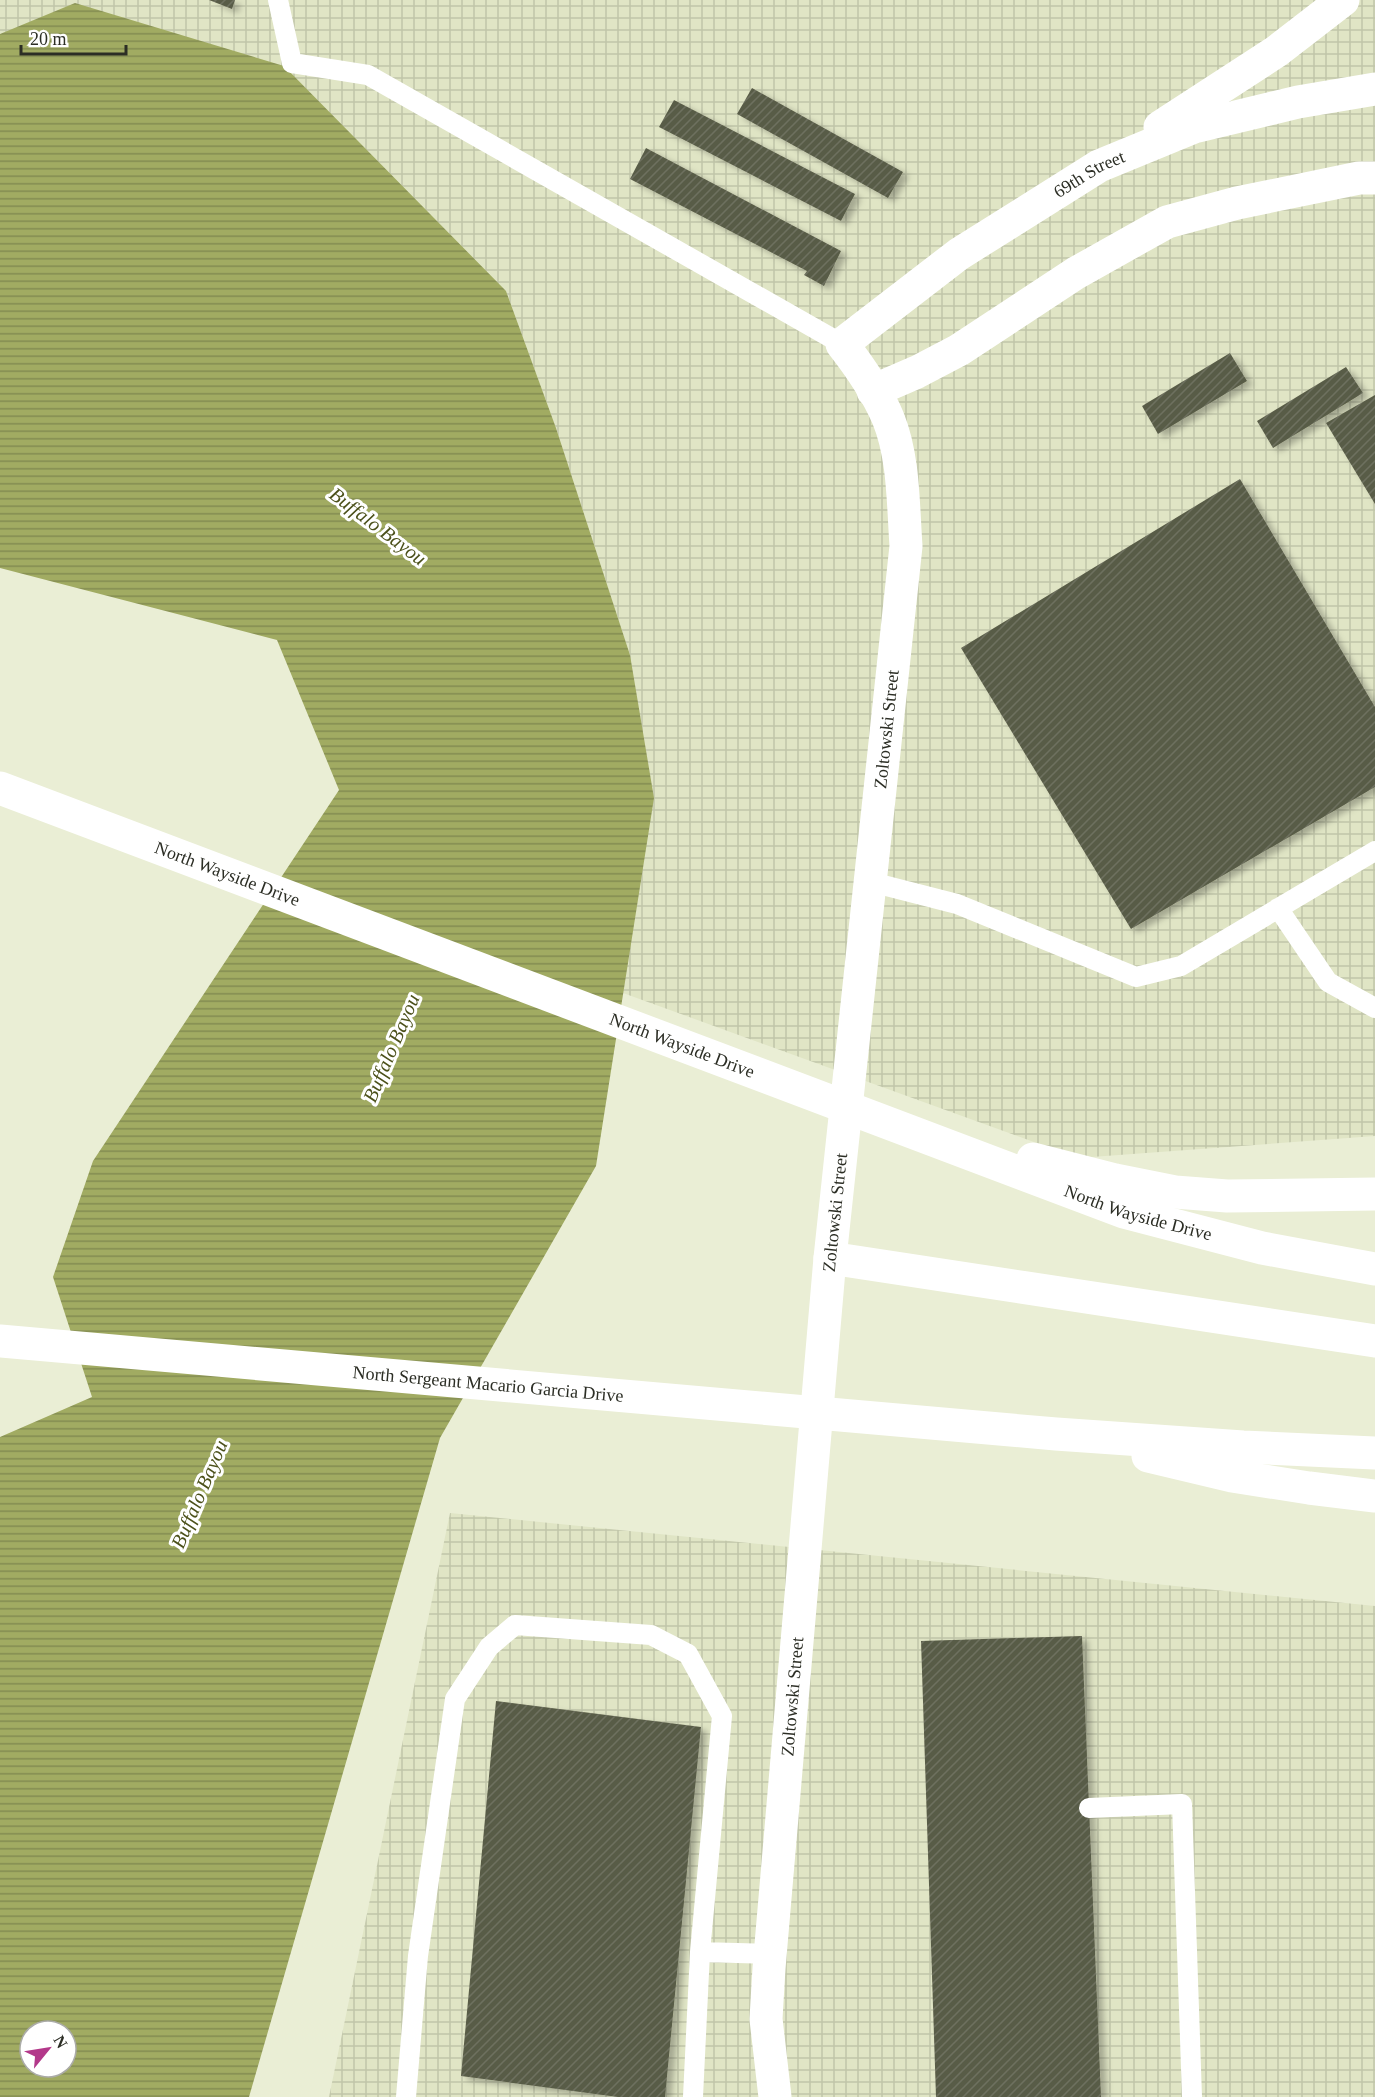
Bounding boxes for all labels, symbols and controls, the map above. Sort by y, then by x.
scale bar [21,18,126,56]
text: 20 m [30,29,67,49]
street label: 69th Street [1050,147,1128,202]
water label: Buffalo Bayou [325,483,431,570]
street label: Zoltowski Street [870,669,903,790]
street label: North Wayside Drive [152,837,303,910]
water label: Buffalo Bayou [358,991,425,1106]
street label: North Wayside Drive [607,1009,757,1082]
street label: Zoltowski Street [819,1152,851,1273]
street label: North Wayside Drive [1062,1180,1214,1244]
street label: North Sergeant Macario Garcia Drive [352,1362,624,1406]
water label: Buffalo Bayou [166,1437,233,1552]
street label: Zoltowski Street [777,1636,807,1757]
north arrow [18,2019,78,2079]
text: N [50,2032,71,2051]

